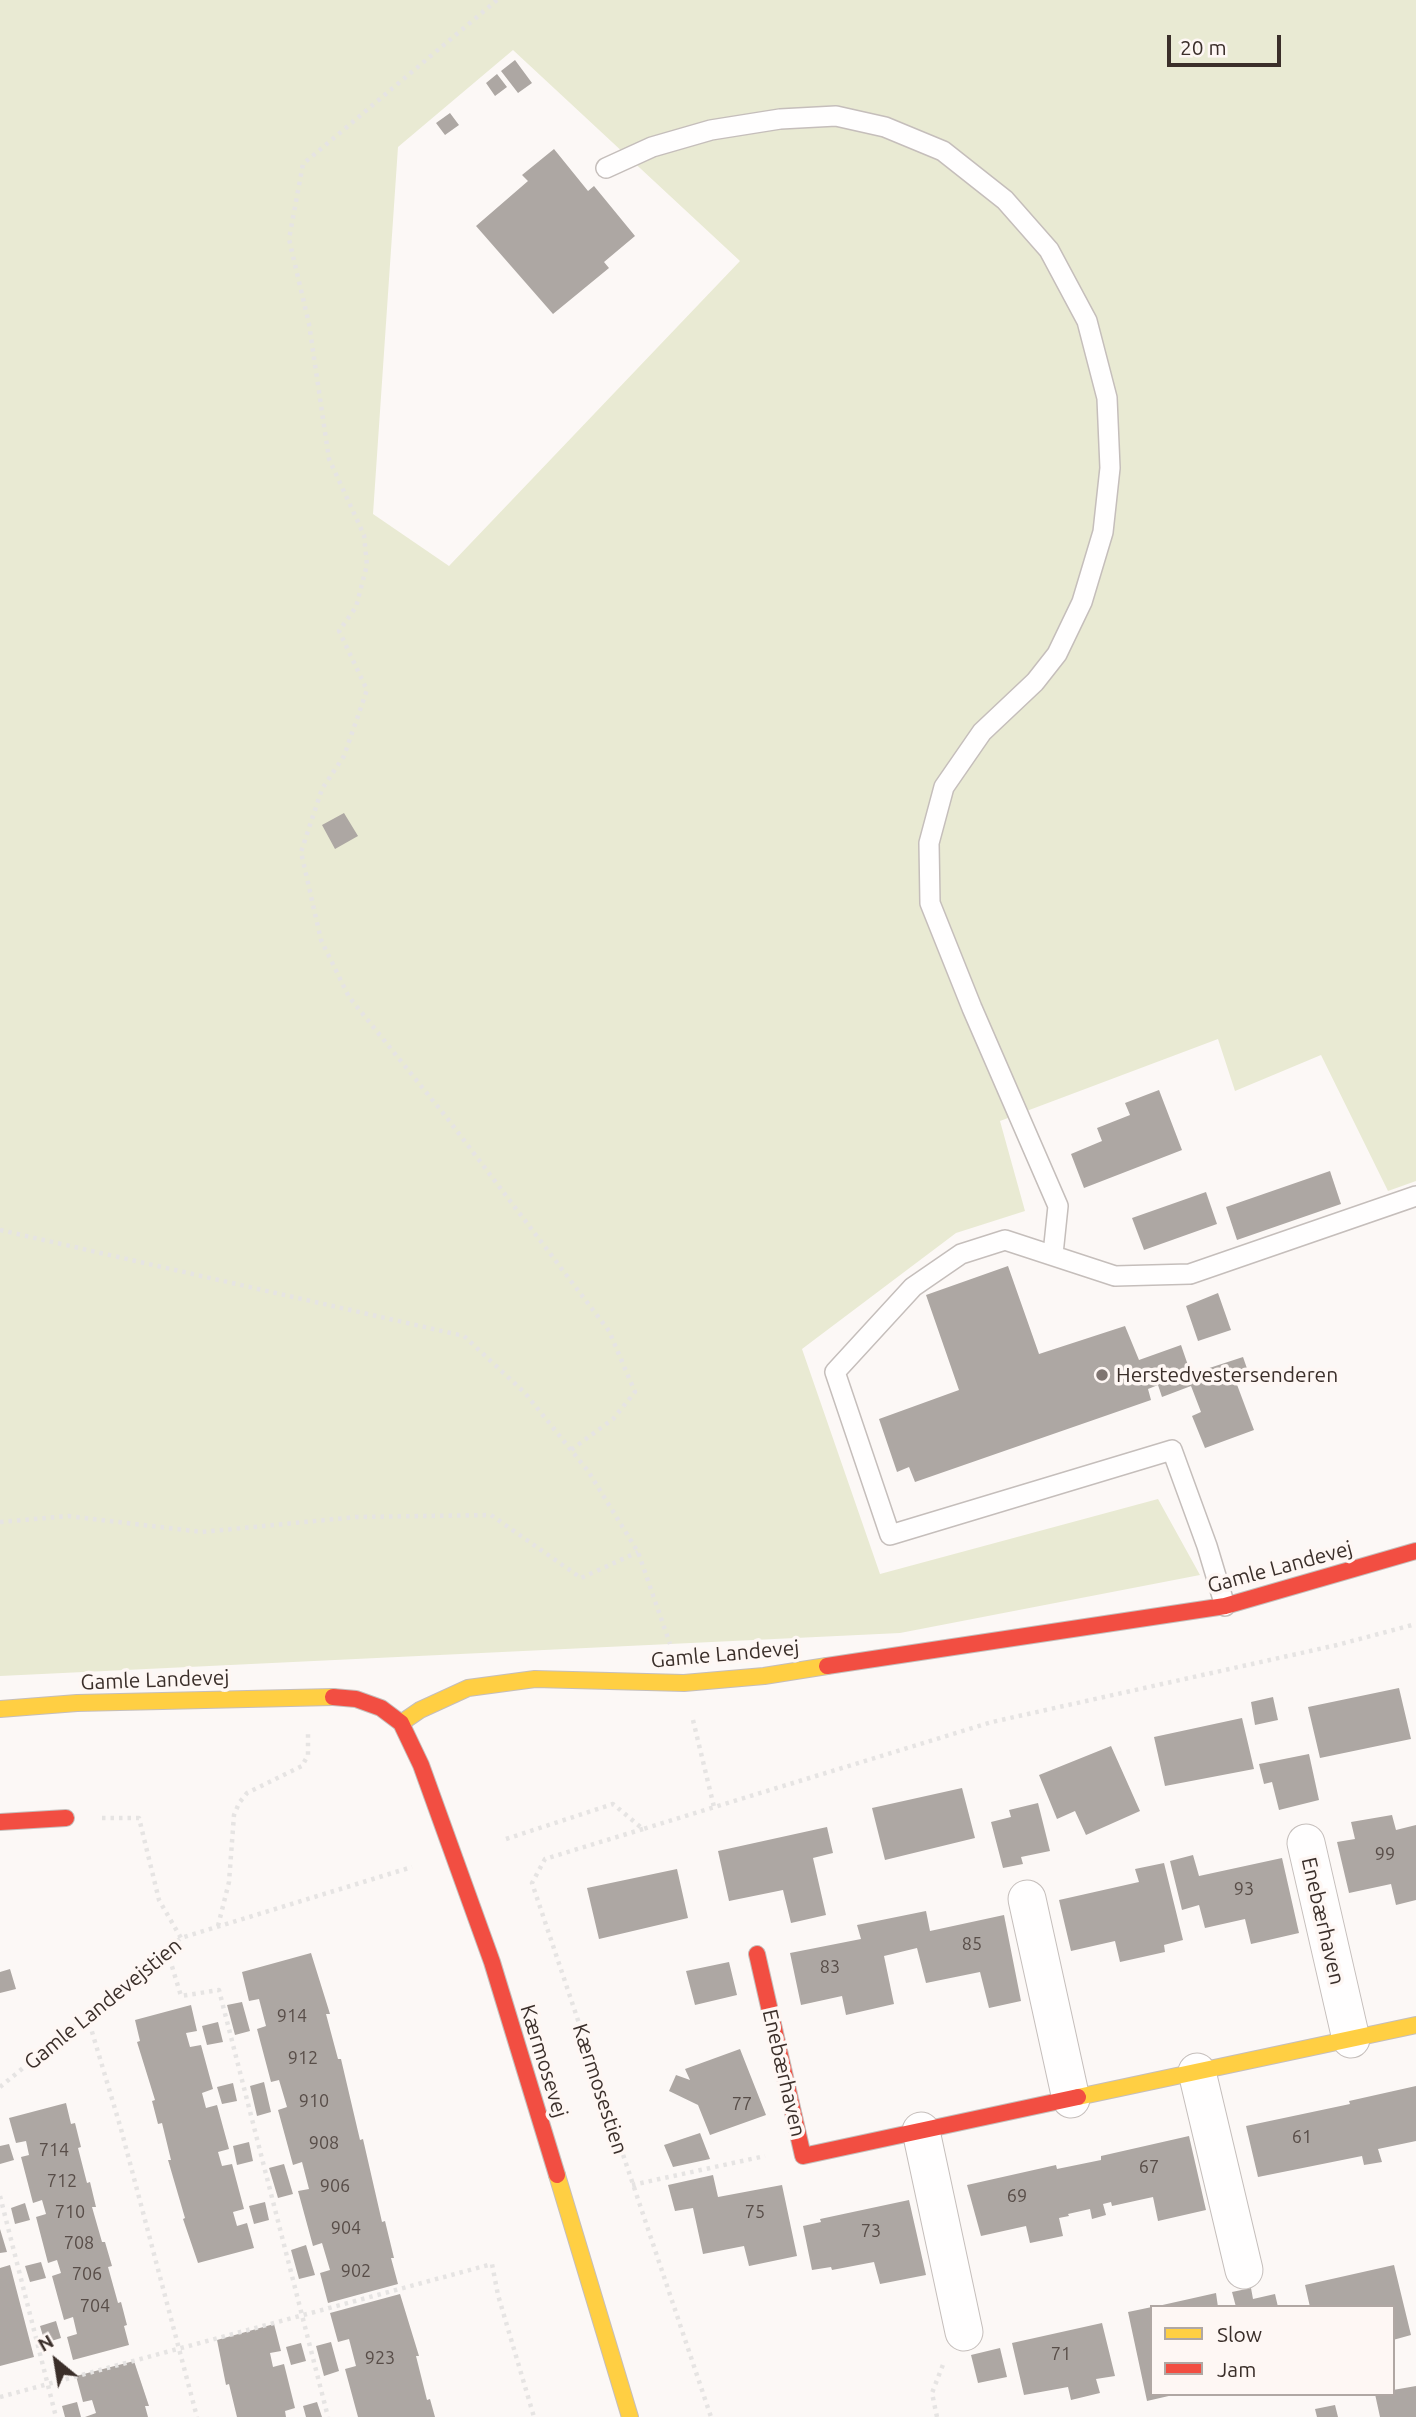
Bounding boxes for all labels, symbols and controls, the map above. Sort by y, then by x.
scale bar [1171,21,1285,65]
text: 20 m [1180,35,1227,59]
place label: Herstedvestersenderen [1116,1362,1338,1388]
marker: Herstedvestersenderen [1094,1367,1110,1383]
street label: Gamle Landevej [1205,1536,1355,1598]
street label: Gamle Landevej [650,1635,800,1673]
street label: Gamle Landevej [80,1665,230,1695]
house number: 99 [1375,1843,1395,1865]
street label: Enebærhaven [1296,1855,1350,1987]
house number: 93 [1234,1878,1254,1900]
street label: Gamle Landevejstien [19,1933,187,2075]
house number: 85 [962,1933,982,1955]
house number: 83 [820,1956,840,1978]
street label: Kærmosevej [515,2002,573,2120]
house number: 914 [277,2005,307,2027]
street label: Enebærhaven [757,2007,811,2139]
street label: Kærmosestien [567,2020,633,2158]
house number: 912 [288,2047,318,2069]
house number: 910 [299,2090,329,2112]
house number: 77 [732,2093,752,2115]
house number: 61 [1292,2126,1312,2148]
house number: 908 [309,2132,339,2154]
house number: 714 [39,2139,69,2161]
house number: 67 [1139,2156,1159,2178]
house number: 712 [47,2170,77,2192]
house number: 906 [320,2175,350,2197]
house number: 69 [1007,2185,1027,2207]
house number: 710 [55,2201,85,2223]
house number: 75 [745,2201,765,2223]
house number: 904 [331,2217,361,2239]
house number: 73 [861,2220,881,2242]
house number: 708 [64,2232,94,2254]
house number: 902 [341,2260,371,2282]
house number: 706 [72,2263,102,2285]
house number: 704 [80,2295,110,2317]
legend [1150,2305,1395,2396]
text: Slow [1217,2322,1262,2346]
north arrow [21,2326,91,2396]
text: N [34,2330,57,2356]
house number: 71 [1051,2343,1071,2365]
house number: 923 [365,2347,395,2369]
text: Jam [1217,2357,1256,2381]

